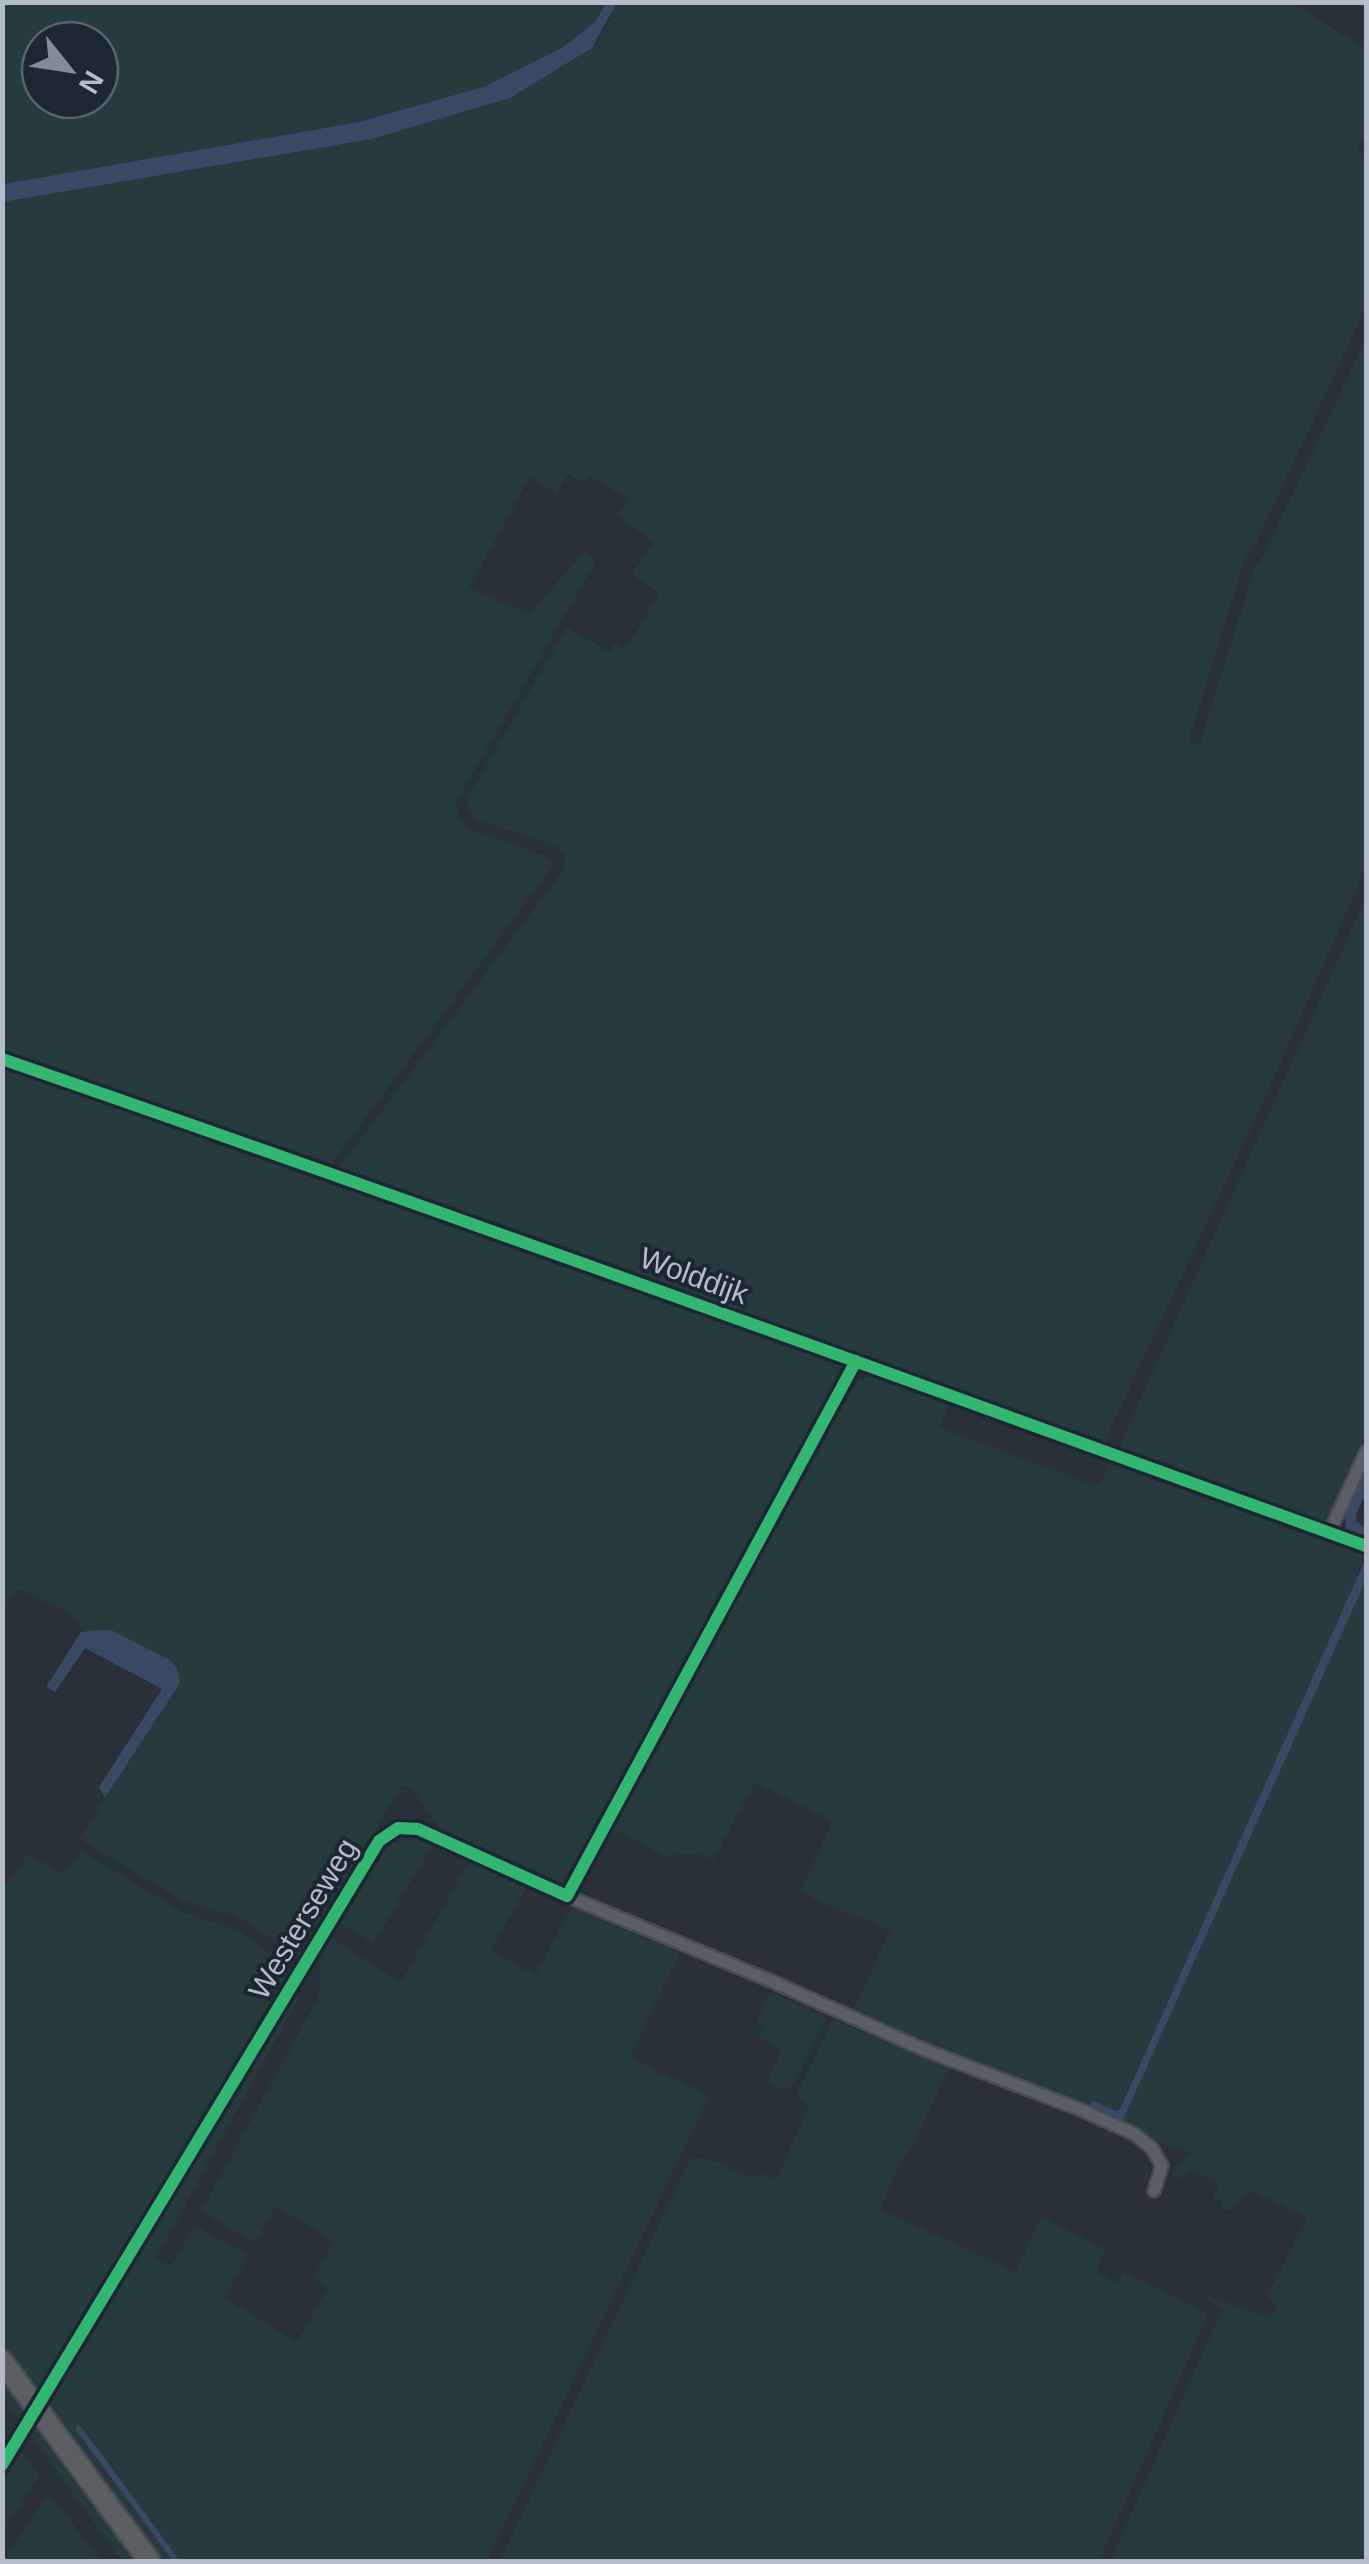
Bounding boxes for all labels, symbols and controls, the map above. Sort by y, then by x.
north arrow [20,20,120,120]
text: N [73,66,110,99]
street label: Wolddijk [636,1241,754,1311]
street label: Westerseweg [242,1833,363,2005]

